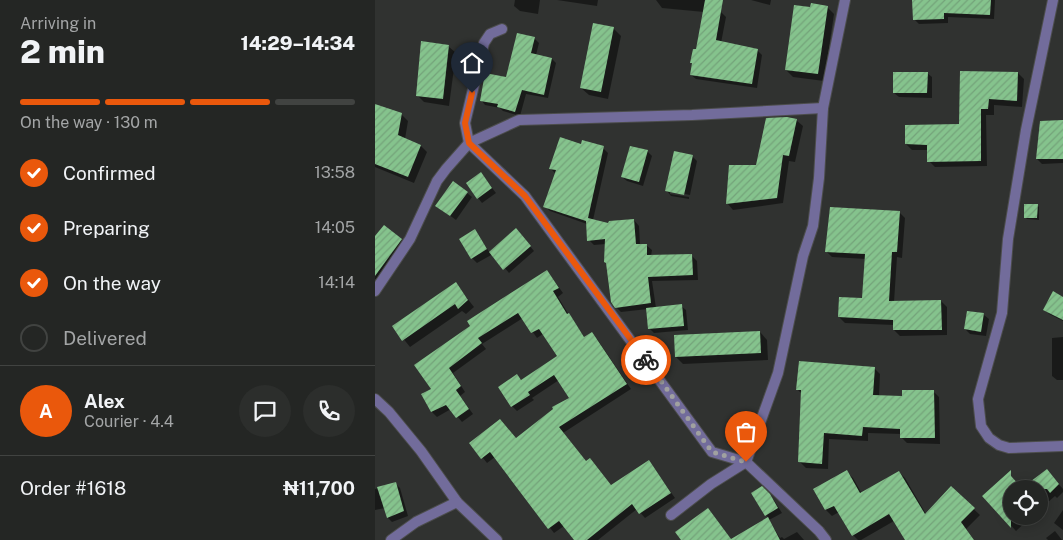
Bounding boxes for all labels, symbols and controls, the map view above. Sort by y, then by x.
text: Arriving in [20,14,96,33]
text: 14:29–14:34 [240,32,355,54]
text: 2 min [20,33,105,70]
pin [451,42,493,93]
icon: home [458,49,486,77]
text: On the way · 130 m [20,113,158,132]
icon: check [20,159,48,187]
text: Confirmed [63,162,156,184]
text: 13:58 [314,163,355,182]
icon: check [20,214,48,242]
text: Preparing [63,217,150,239]
text: 14:05 [315,218,355,237]
icon: check [20,269,48,297]
text: On the way [63,272,161,294]
text: 14:14 [318,273,355,292]
text: Delivered [63,327,147,349]
courier [621,335,671,385]
icon: bike [632,346,660,374]
button: chat [239,385,291,437]
button: phone [303,385,355,437]
text: Alex [84,390,125,412]
text: A [39,400,53,422]
pin [725,411,767,462]
text: Courier · 4.4 [84,412,174,431]
icon: bag [732,418,760,446]
text: Order #1618 [20,477,126,499]
text: ₦11,700 [283,477,355,499]
map controls [1003,480,1048,525]
button: locate [1003,480,1048,525]

